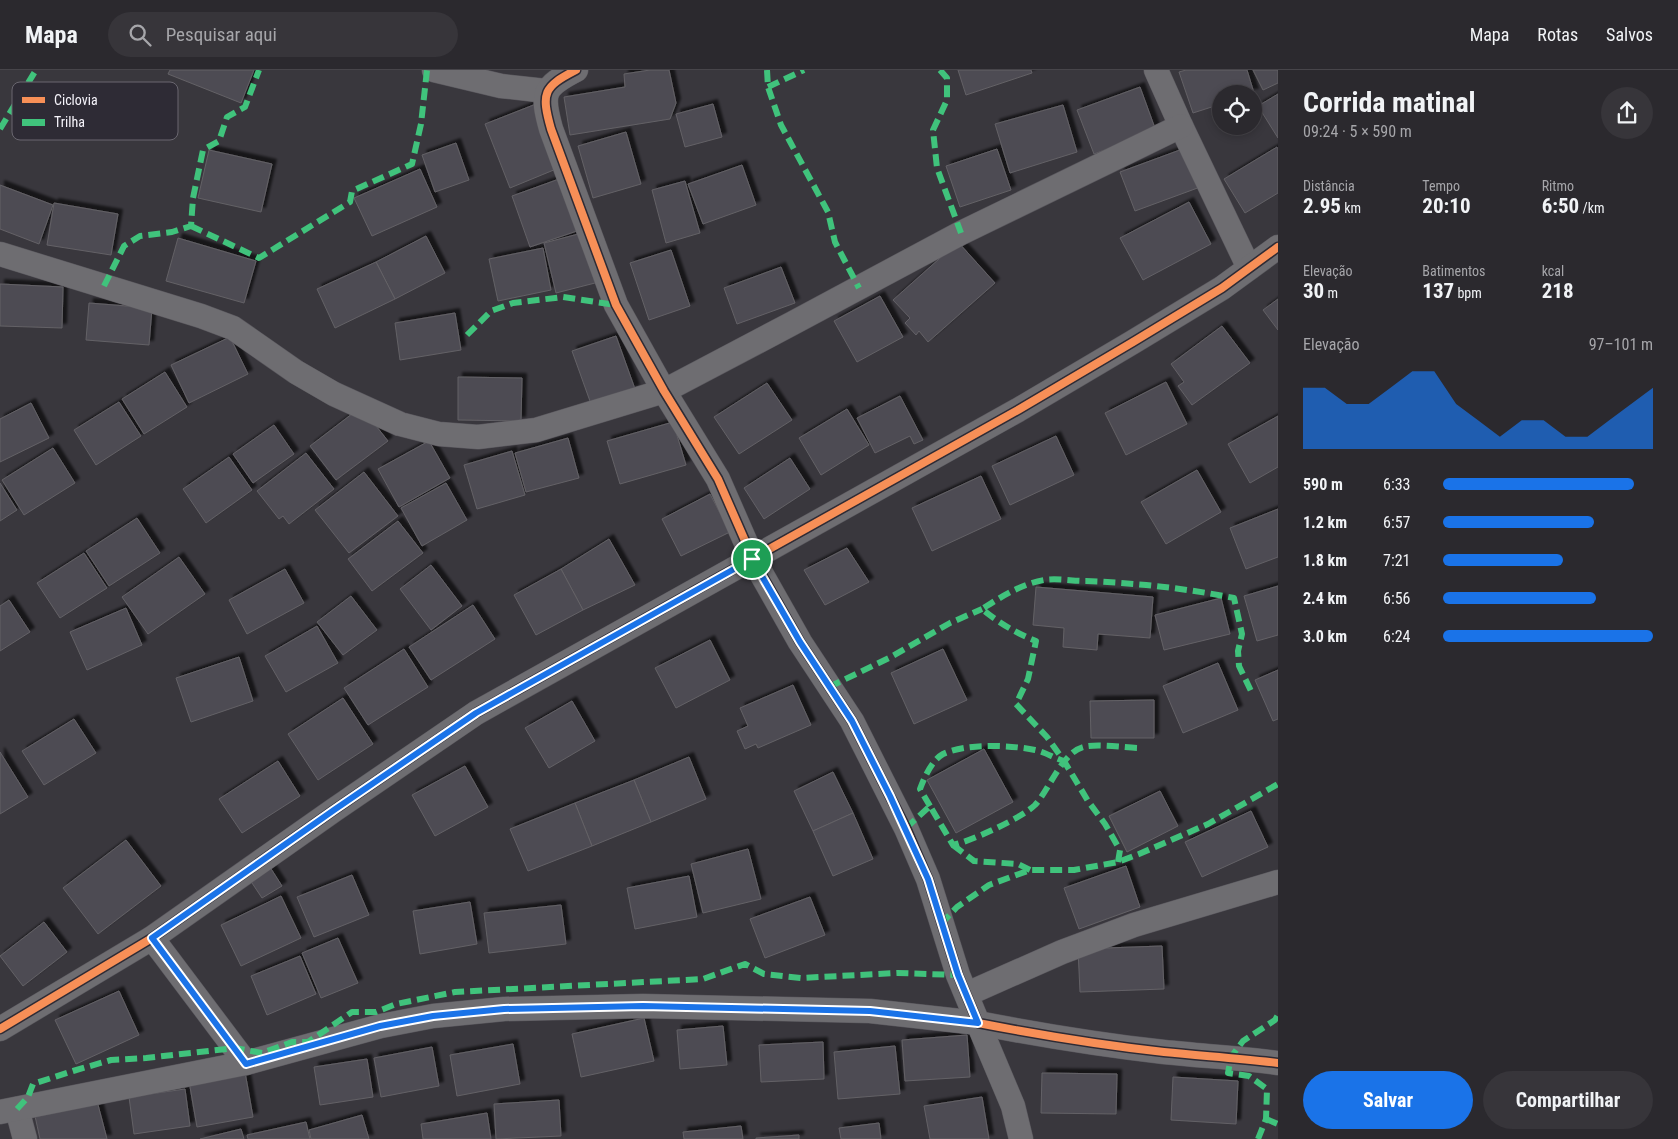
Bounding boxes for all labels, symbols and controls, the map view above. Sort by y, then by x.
search box [108,12,458,57]
text: Mapa [25,21,78,49]
icon: search [126,21,154,49]
text: Pesquisar aqui [166,23,277,46]
text: Mapa [1470,24,1509,45]
text: Rotas [1537,24,1578,45]
text: Salvos [1606,24,1653,45]
legend [12,82,178,140]
map controls [1212,85,1262,135]
button: locate [1212,85,1262,135]
text: Corrida matinal [1303,86,1476,119]
button: share [1601,87,1653,139]
text: Ciclovia [54,92,98,108]
text: Trilha [54,114,85,130]
text: 09:24 · 5 × 590 m [1303,122,1412,141]
text: Distância [1303,178,1355,194]
text: Tempo [1422,178,1460,194]
text: Ritmo [1542,178,1574,194]
text: 2.95 [1303,194,1341,218]
text: 20:10 [1422,194,1471,218]
text: 6:50 [1542,194,1579,218]
text: km [1341,200,1361,216]
text: /km [1579,200,1605,216]
text: Elevação [1303,263,1352,279]
text: Batimentos [1422,263,1485,279]
text: kcal [1542,263,1564,279]
text: 30 [1303,279,1324,303]
text: 137 [1422,279,1454,303]
text: 218 [1542,279,1574,303]
text: m [1324,285,1338,301]
text: bpm [1454,285,1482,301]
text: Elevação [1303,335,1360,354]
text: 97–101 m [1589,335,1653,354]
text: 590 m [1303,475,1343,494]
text: 6:33 [1383,475,1410,494]
text: 1.2 km [1303,513,1347,532]
text: 6:57 [1383,513,1410,532]
pin [731,538,773,580]
icon: arrive [738,545,766,573]
text: 1.8 km [1303,551,1347,570]
text: 7:21 [1383,551,1410,570]
text: 2.4 km [1303,589,1347,608]
text: 6:56 [1383,589,1410,608]
text: 3.0 km [1303,627,1347,646]
text: 6:24 [1383,627,1410,646]
button: Salvar [1303,1071,1473,1129]
button: Compartilhar [1483,1071,1653,1129]

